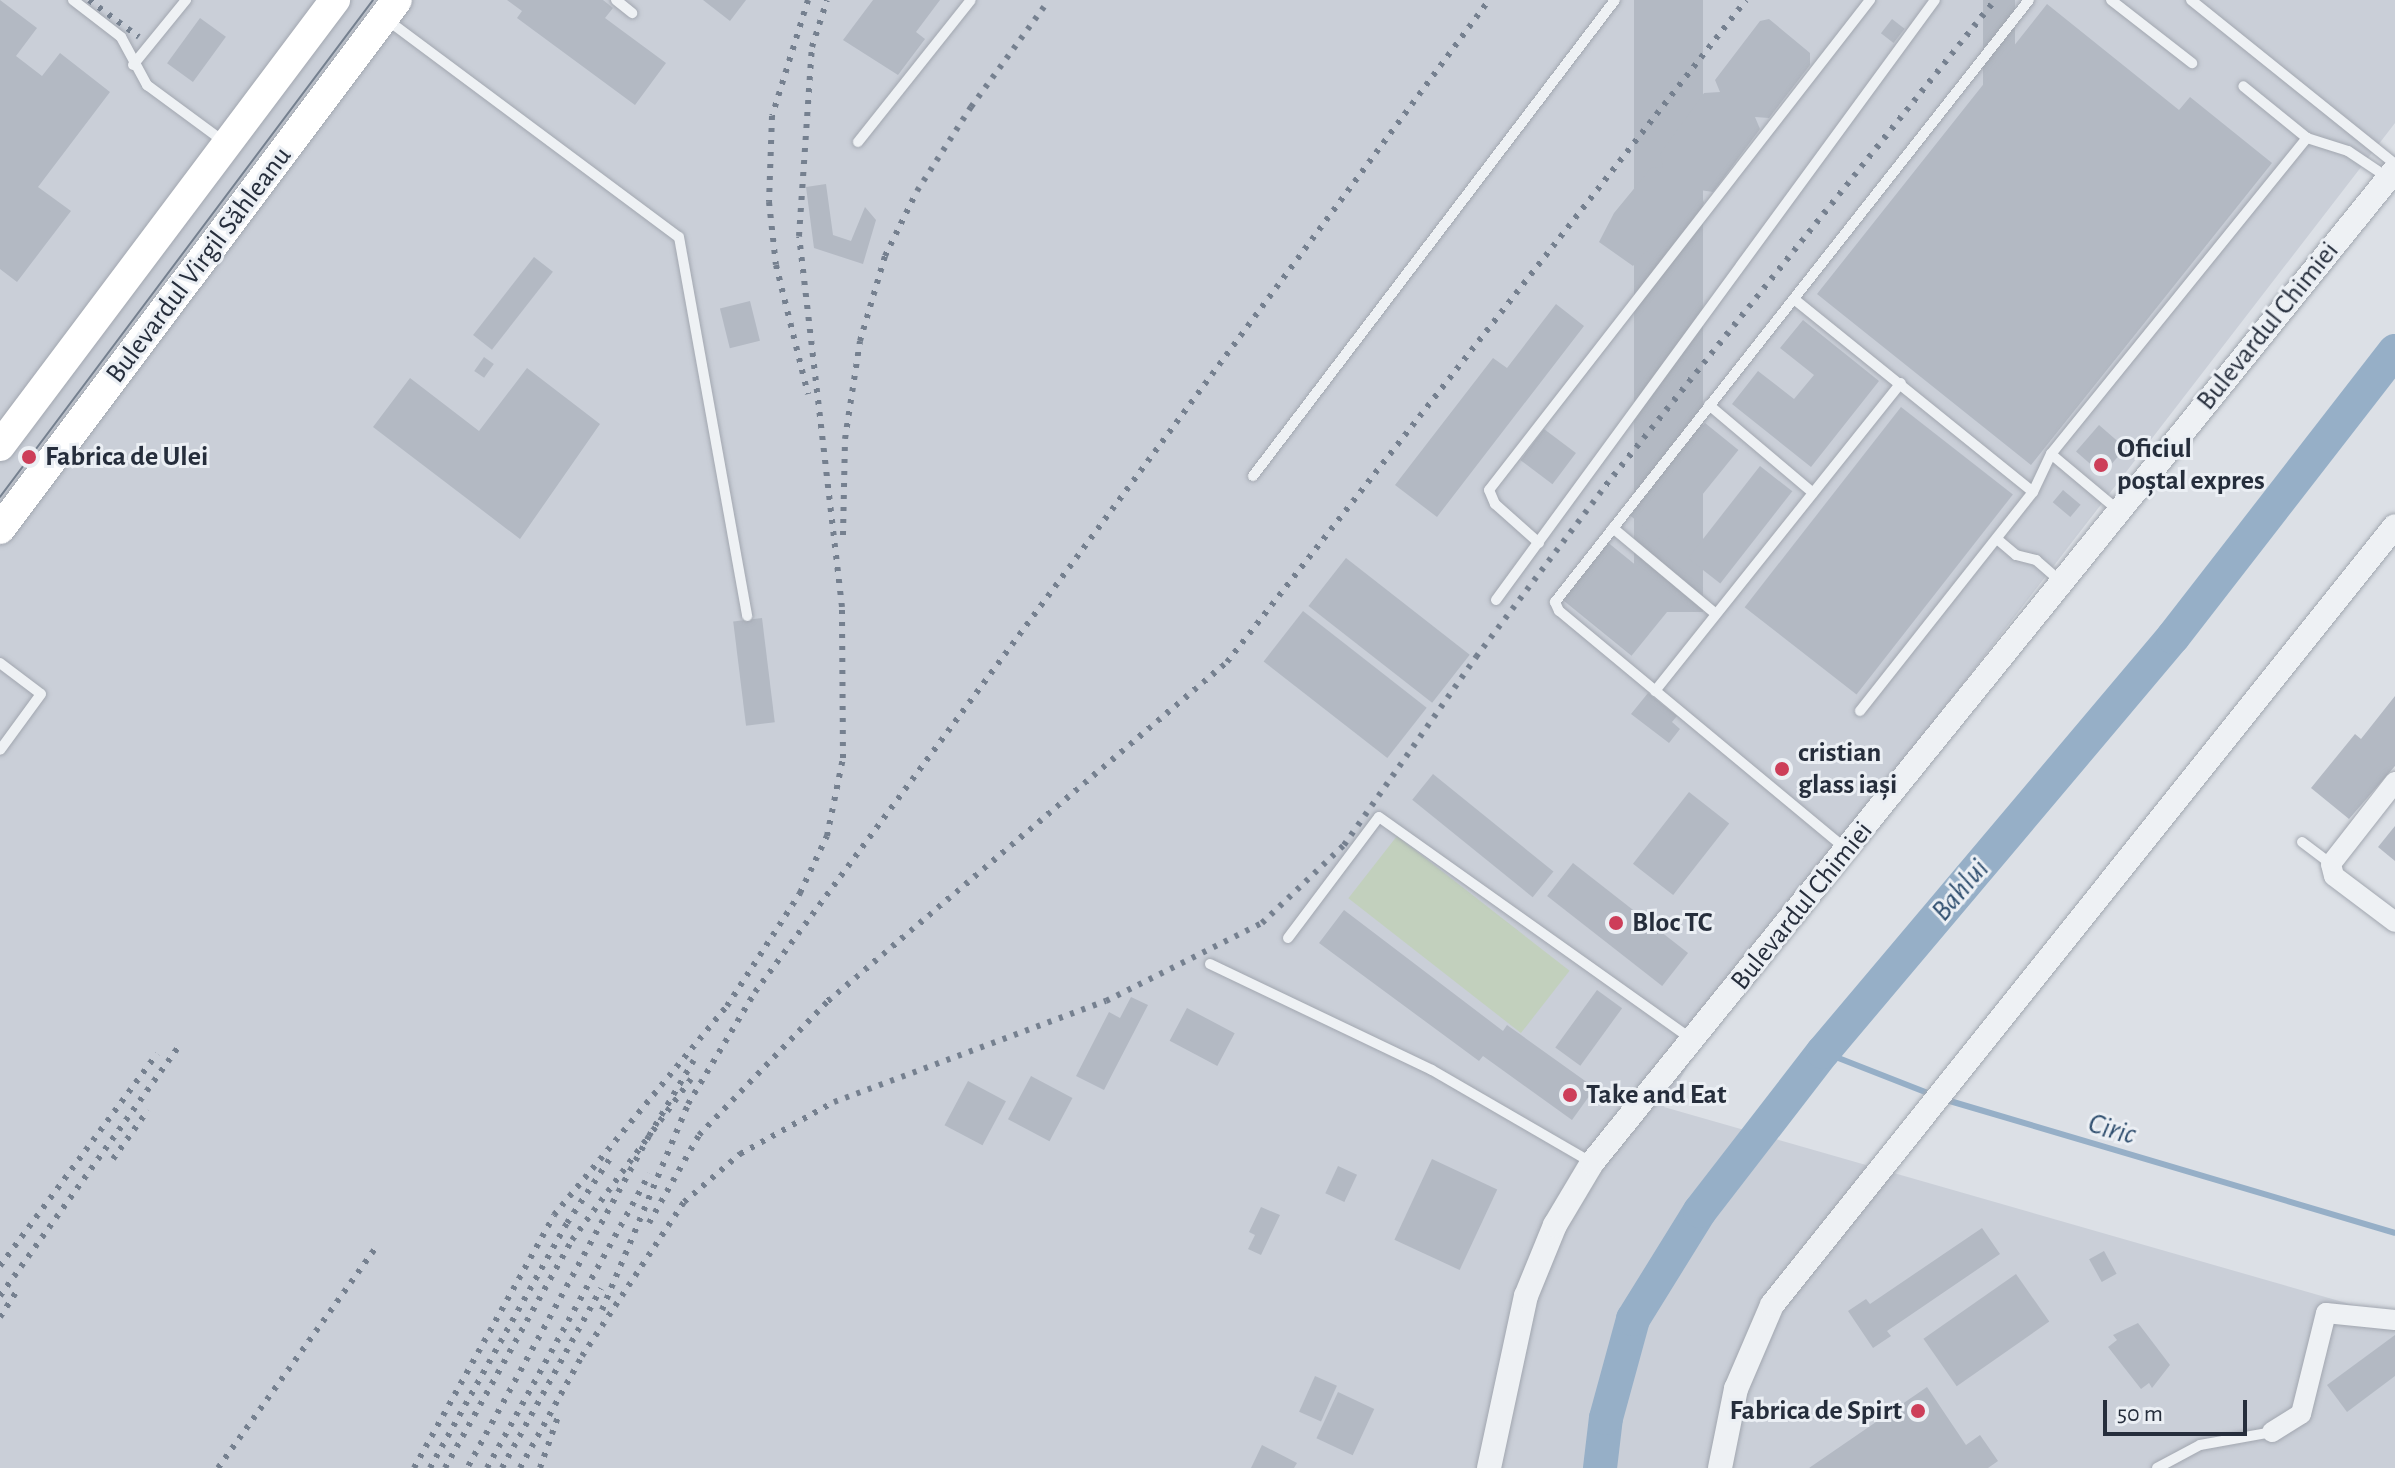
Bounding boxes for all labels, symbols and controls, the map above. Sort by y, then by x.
street label: Bulevardul Virgil Săhleanu [99,140,299,390]
street label: Bulevardul Chimiei [2190,235,2346,417]
place label: Oficiul poștal expres [2117,432,2265,498]
place label: Fabrica de Ulei [45,440,208,474]
marker: Fabrica de Ulei [20,448,38,466]
marker: Oficiul poștal expres [2092,456,2110,474]
place label: cristian glass iași [1798,736,1897,802]
marker: cristian glass iași [1773,760,1791,778]
street label: Bulevardul Chimiei [1724,815,1880,997]
water label: Bahlui [1924,851,1996,929]
place label: Bloc TC [1632,906,1712,940]
marker: Bloc TC [1607,914,1625,932]
place label: Take and Eat [1586,1078,1726,1112]
marker: Take and Eat [1561,1086,1579,1104]
water label: Ciric [2084,1105,2140,1153]
scale bar [2107,1384,2251,1434]
place label: Fabrica de Spirt [1729,1394,1902,1428]
marker: Fabrica de Spirt [1909,1402,1927,1420]
text: 50 m [2117,1402,2163,1426]

